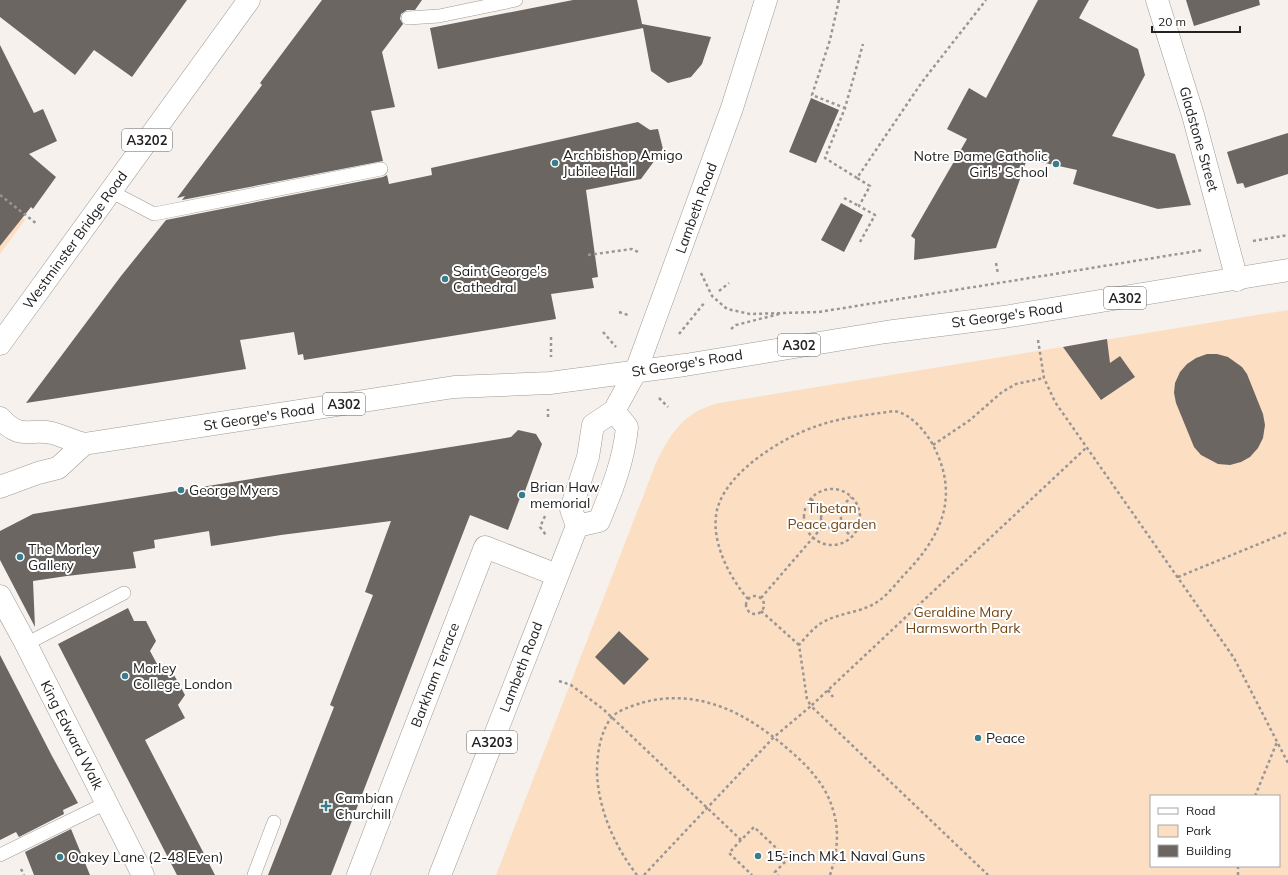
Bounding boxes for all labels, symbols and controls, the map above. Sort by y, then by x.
scale bar [1152,8,1240,34]
text: 20 m [1158,14,1186,29]
street label: Gladstone Street [1175,84,1223,194]
road number: A3202 [122,129,172,151]
place label: Archbishop Amigo Jubilee Hall [563,146,683,180]
place label: Notre Dame Catholic Girls' School [914,147,1048,181]
marker: Archbishop Amigo Jubilee Hall [550,158,560,168]
marker: Notre Dame Catholic Girls' School [1051,159,1061,169]
street label: Lambeth Road [671,160,721,256]
street label: Westminster Bridge Road [19,167,131,313]
place label: Saint George's Cathedral [453,262,547,296]
marker: Saint George's Cathedral [440,274,450,284]
road number: A302 [1104,287,1146,309]
street label: St George's Road [950,298,1064,332]
road number: A302 [778,334,820,356]
street label: St George's Road [630,345,744,381]
road number: A302 [323,393,365,415]
street label: St George's Road [202,399,316,435]
place label: Brian Haw memorial [530,478,599,512]
place label: George Myers [189,481,279,499]
marker: George Myers [176,485,186,495]
marker: Brian Haw memorial [517,490,527,500]
park label: Tibetan Peace garden [788,499,876,533]
place label: The Morley Gallery [28,540,100,574]
marker: The Morley Gallery [15,552,25,562]
park label: Geraldine Mary Harmsworth Park [905,603,1021,637]
street label: Lambeth Road [495,619,547,715]
street label: Barkham Terrace [407,620,463,730]
place label: Morley College London [133,659,232,693]
marker: Morley College London [120,671,130,681]
street label: King Edward Walk [37,677,108,793]
place label: Peace [986,729,1025,747]
road number: A3203 [467,731,517,753]
marker: Peace [973,733,983,743]
place label: Cambian Churchill [335,789,393,823]
legend [1150,795,1280,867]
marker: Cambian Churchill [320,800,332,812]
text: Road [1186,803,1215,818]
text: Park [1186,823,1212,838]
text: Building [1186,843,1231,858]
place label: 15-inch Mk1 Naval Guns [766,847,925,865]
place label: Oakey Lane (2-48 Even) [68,848,223,866]
marker: 15-inch Mk1 Naval Guns [753,851,763,861]
marker: Oakey Lane (2-48 Even) [55,852,65,862]

